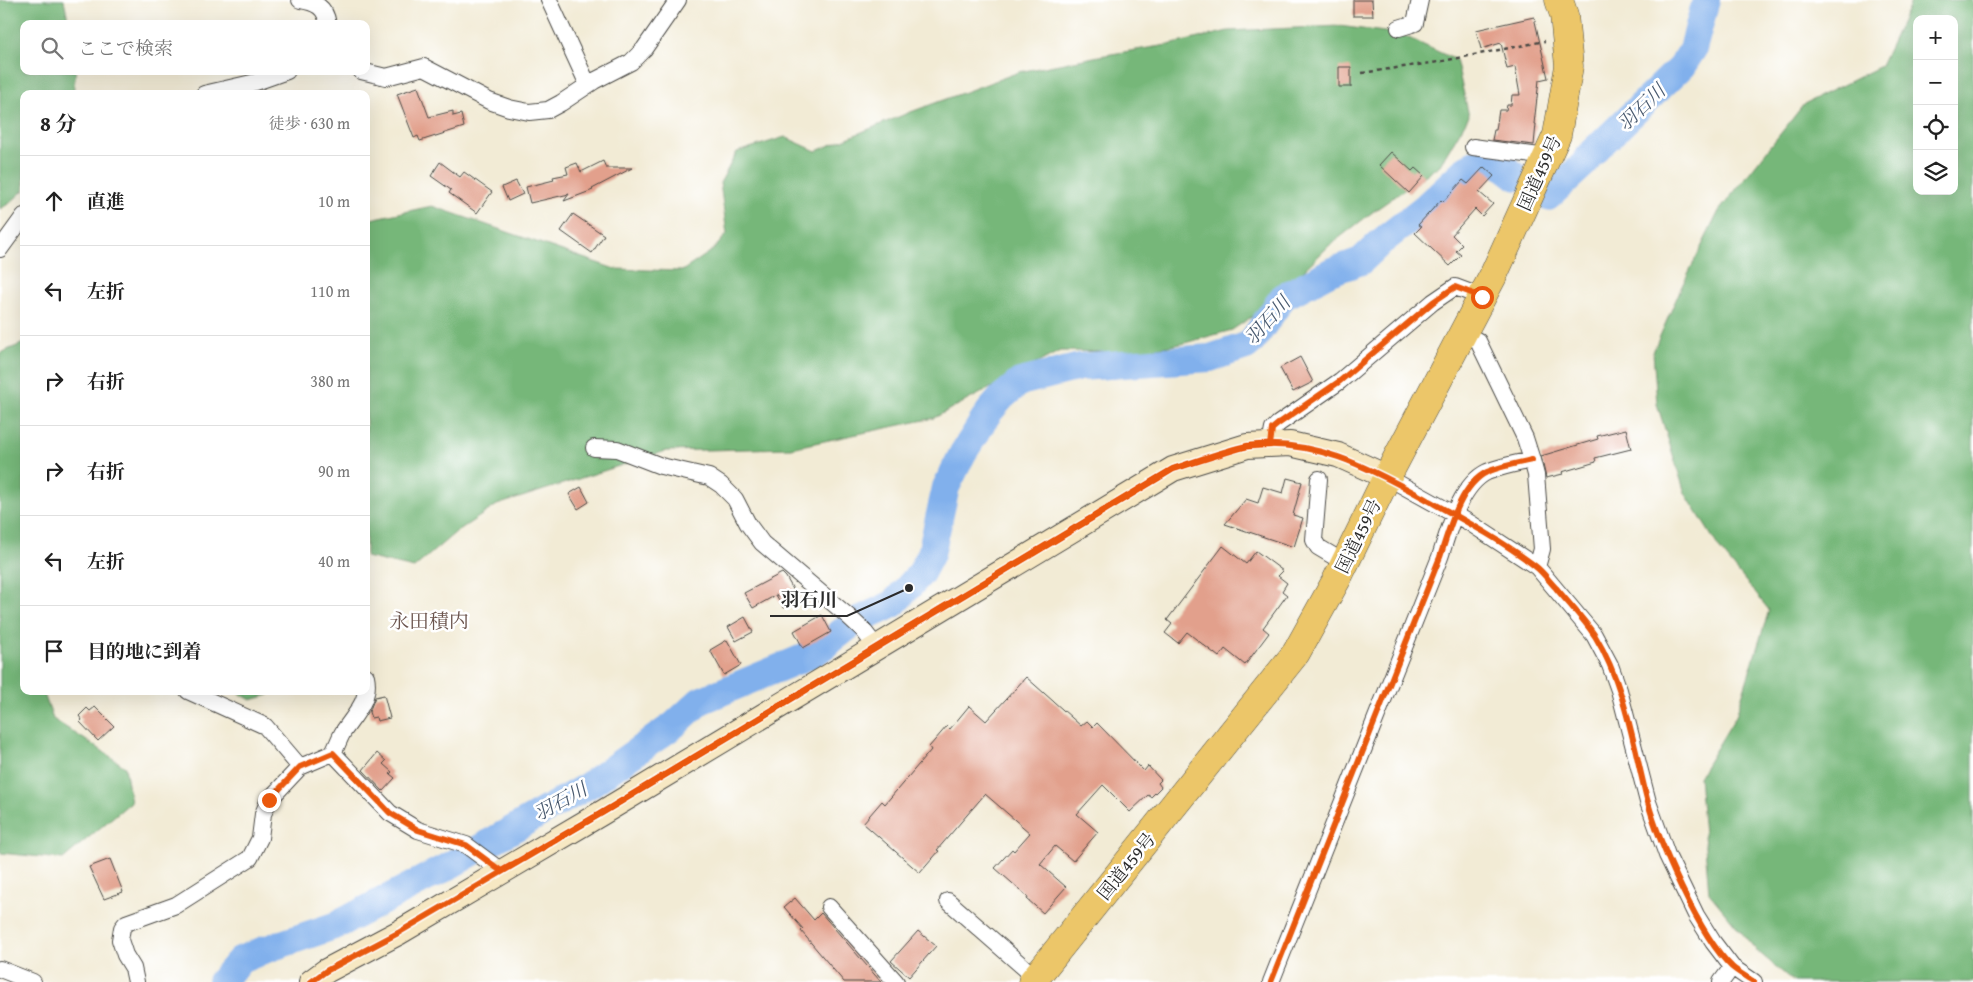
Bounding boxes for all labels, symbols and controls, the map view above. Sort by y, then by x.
map controls [1913,15,1958,195]
button: + [1913,15,1958,60]
search box [20,20,370,75]
icon: search [38,34,66,62]
text: ここで検索 [78,34,173,62]
button: − [1913,60,1958,105]
water label: 羽石川 [1611,76,1673,137]
button: locate [1913,105,1958,150]
text: 8 分 [40,108,77,139]
text: 徒歩 · 630 m [269,111,350,135]
street label: 国道459号 [1510,131,1568,215]
button: layers [1913,150,1958,195]
icon: ahead [40,187,68,215]
text: 直進 [87,187,125,215]
text: 10 m [318,189,350,213]
icon: left [40,277,68,305]
text: 左折 [87,277,125,305]
text: 110 m [310,279,350,303]
route start [1471,286,1494,309]
water label: 羽石川 [1238,288,1298,351]
icon: right [40,367,68,395]
text: 右折 [87,367,125,395]
text: 380 m [310,369,350,393]
icon: right [40,457,68,485]
text: 右折 [87,457,125,485]
text: 90 m [318,459,350,483]
street label: 国道459号 [1328,494,1388,578]
icon: left [40,547,68,575]
text: 左折 [87,547,125,575]
text: 40 m [318,549,350,573]
callout: 羽石川 [770,582,847,616]
text: 羽石川 [780,585,838,613]
district label: 永田積内 [389,606,469,635]
icon: arrive [40,637,68,665]
text: 目的地に到着 [87,637,201,665]
water label: 羽石川 [528,774,593,827]
route end [258,789,281,812]
street label: 国道459号 [1090,826,1162,906]

